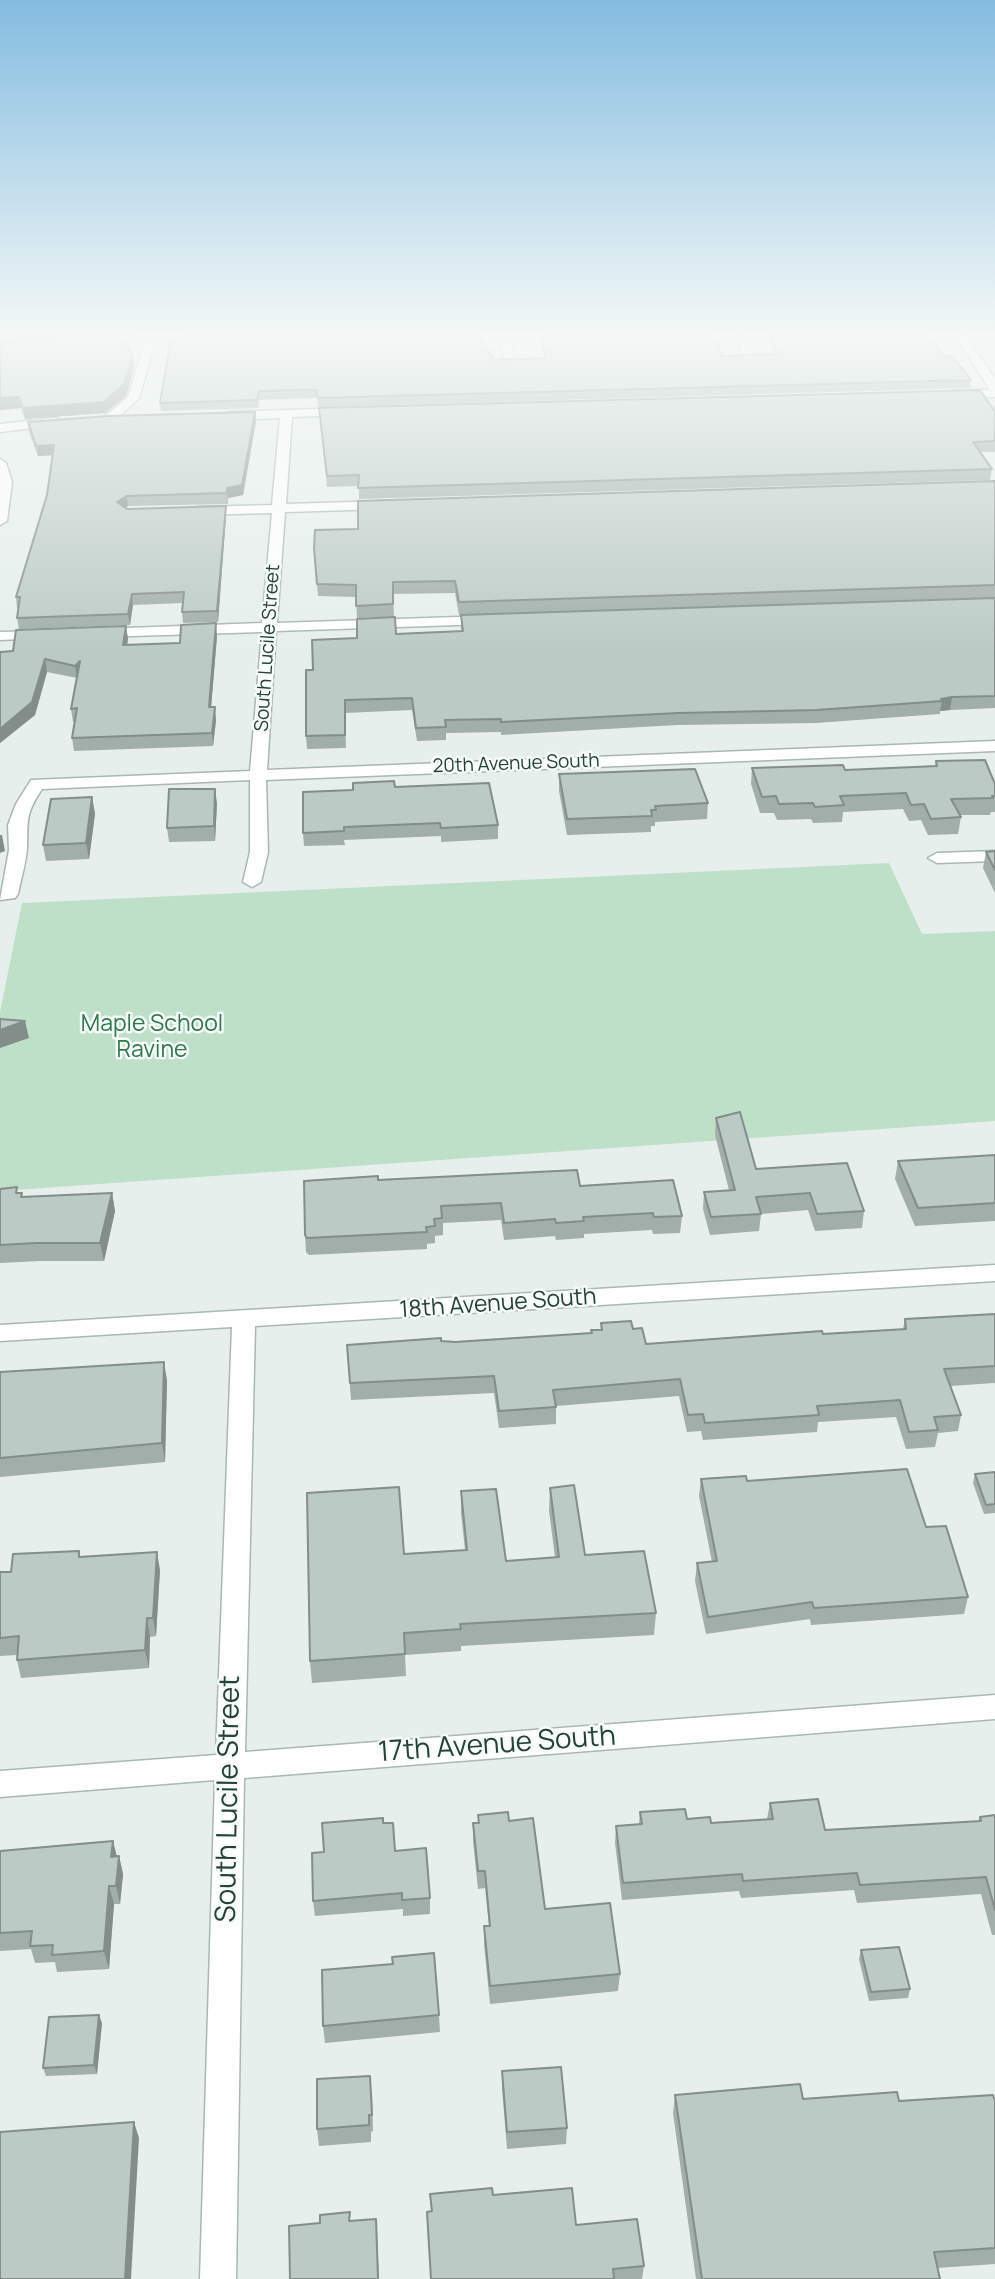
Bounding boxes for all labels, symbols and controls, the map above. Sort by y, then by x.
street label: South Lucile Street [251,564,285,732]
street label: 20th Avenue South [432,750,600,778]
park label: Maple School Ravine [81,1011,223,1065]
street label: 18th Avenue South [399,1283,597,1325]
street label: South Lucile Street [210,1675,248,1923]
street label: 17th Avenue South [377,1720,617,1770]

